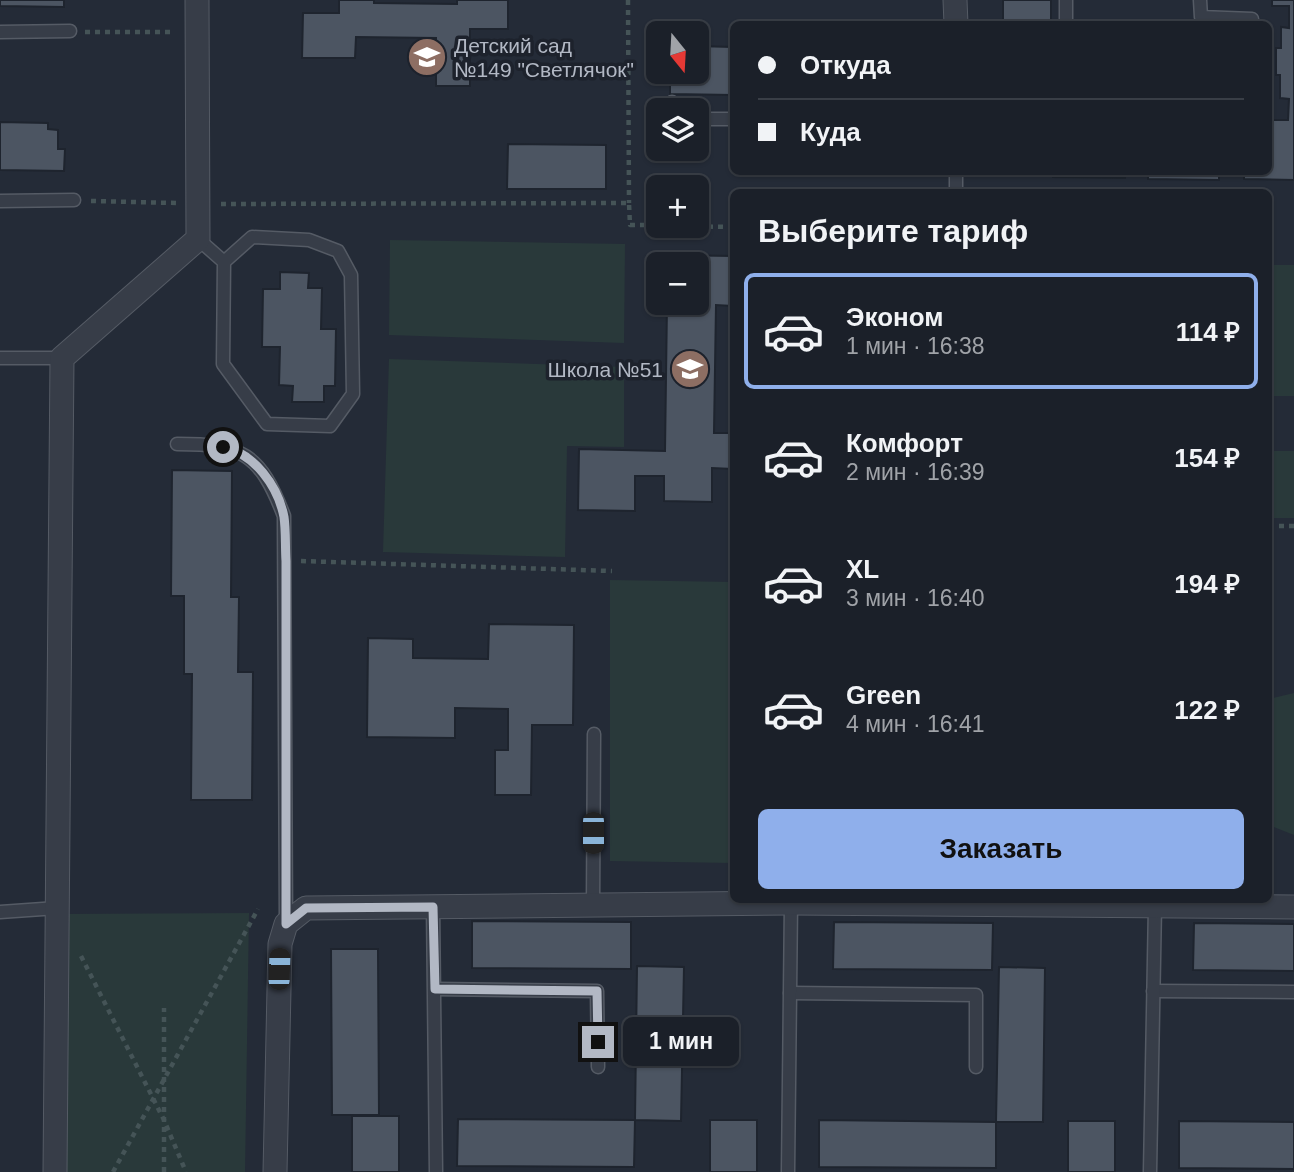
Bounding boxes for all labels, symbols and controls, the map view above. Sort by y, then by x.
north arrow [646,21,709,84]
map controls [646,21,709,315]
place label: Детский сад №149 "Светлячок" [454,34,634,81]
school or university icon: Детский сад №149 "Светлячок" [406,36,448,78]
text: Откуда [800,50,891,80]
button: layers [646,98,709,161]
text: Куда [800,117,861,147]
button: + [646,175,709,238]
text: Выберите тариф [758,213,1028,249]
button: − [646,252,709,315]
icon: car [762,300,825,363]
text: Эконом [846,302,944,332]
text: 114 ₽ [1176,317,1240,347]
text: 1 мин · 16:38 [846,333,985,359]
school or university icon: Школа №51 [669,348,711,390]
place label: Школа №51 [547,358,663,381]
icon: car [762,426,825,489]
text: Комфорт [846,428,963,458]
route start [207,431,239,463]
text: 154 ₽ [1174,443,1240,473]
text: 2 мин · 16:39 [846,459,985,485]
icon: car [762,552,825,615]
text: XL [846,554,879,584]
text: 194 ₽ [1174,569,1240,599]
text: 3 мин · 16:40 [846,585,985,611]
icon: car [762,678,825,741]
text: Green [846,680,921,710]
text: 122 ₽ [1174,695,1240,725]
text: 4 мин · 16:41 [846,711,985,737]
button: Заказать [758,809,1244,889]
car [583,812,604,854]
car [268,948,291,990]
callout: 1 мин [622,1018,738,1066]
route end [582,1026,614,1058]
text: 1 мин [649,1028,713,1054]

